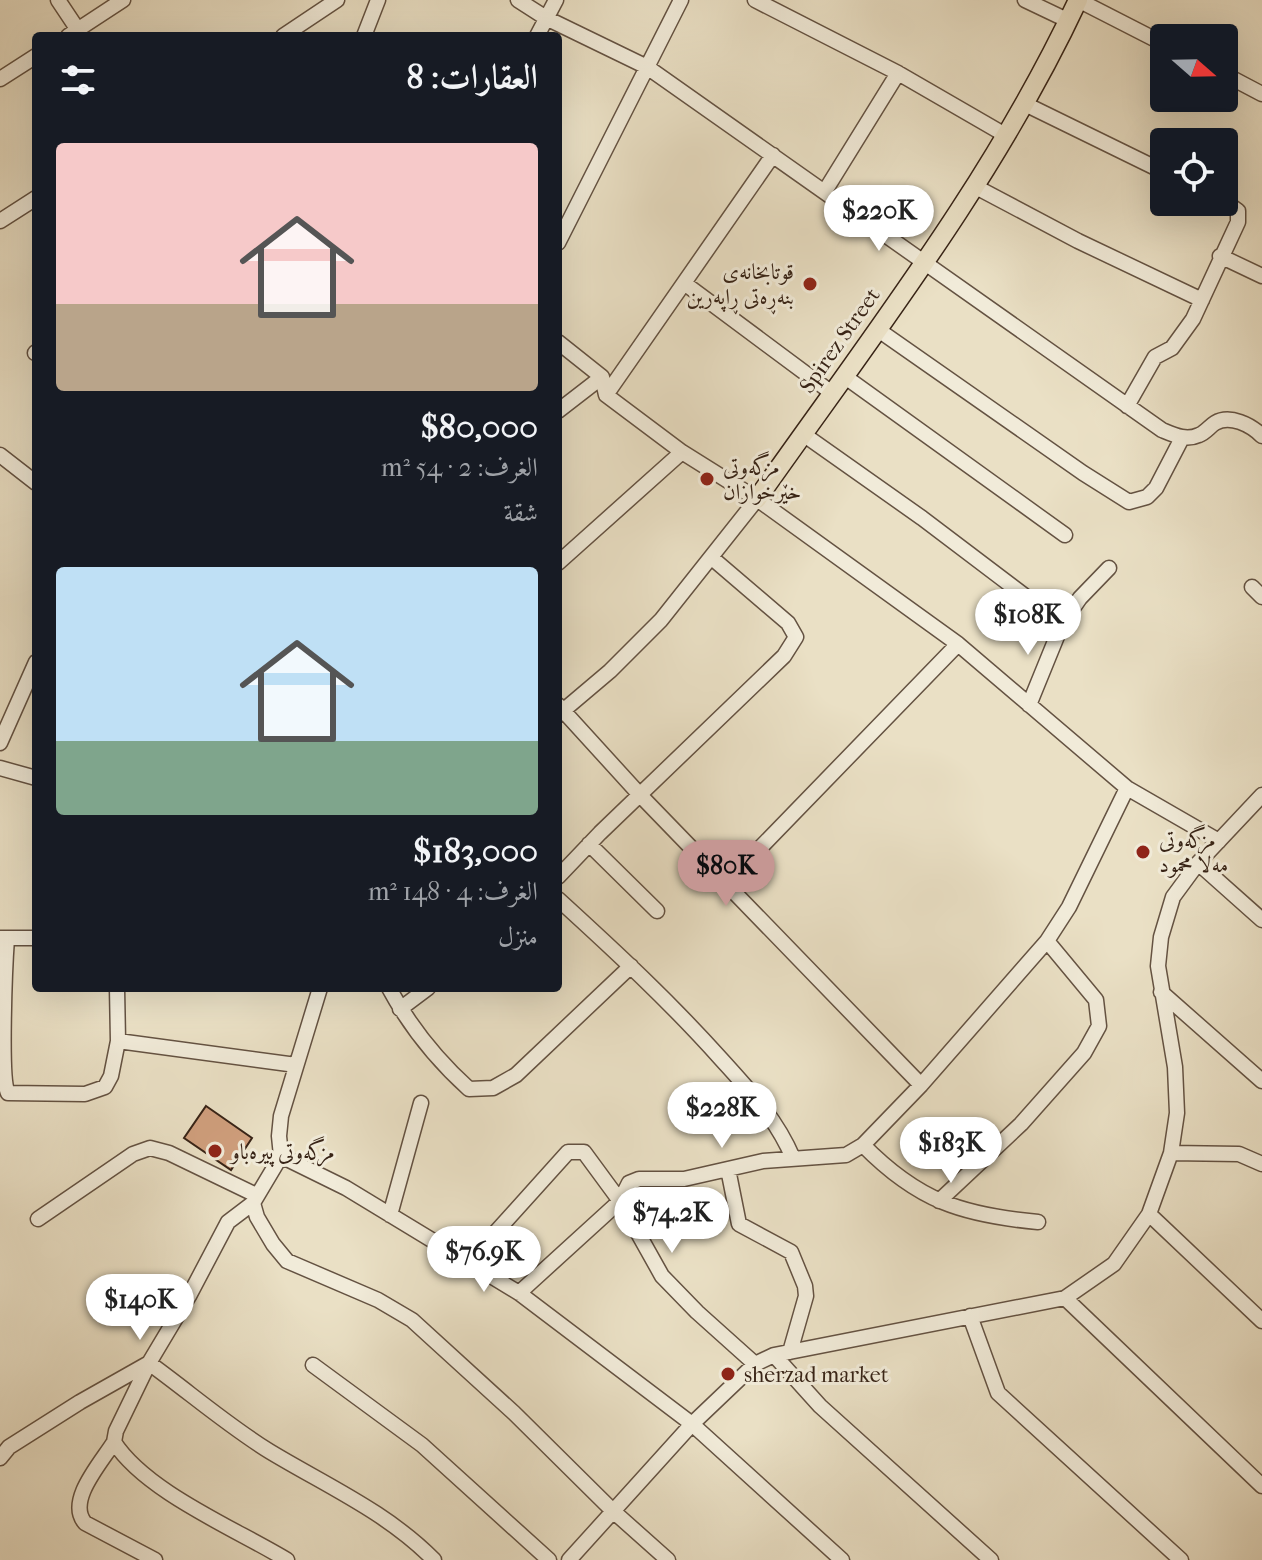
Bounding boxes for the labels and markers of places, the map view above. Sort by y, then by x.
pin: $220K [823,185,935,253]
place label: قوتابخانەی بنەڕەتی ڕاپەرین [687,259,794,315]
marker: قوتابخانەی بنەڕەتی ڕاپەرین [801,275,819,293]
place label: مزگەوتی خێرخوازان [723,451,801,505]
marker: مزگەوتی خێرخوازان [698,470,716,488]
pin: $108K [972,589,1084,657]
place label: مزگه‌وتی مه‌لا محمود [1159,824,1228,878]
pin: $80K [679,840,773,908]
marker: مزگه‌وتی مه‌لا محمود [1134,843,1152,861]
pin: $228K [666,1082,778,1150]
pin: $183K [895,1117,1007,1185]
place label: مزگەوتی پیرەباو [229,1136,335,1168]
marker: مزگەوتی پیرەباو [206,1142,224,1160]
pin: $74.2K [607,1187,737,1255]
pin: $76.9K [419,1226,549,1294]
pin: $140K [84,1274,196,1342]
place label: sherzad market [744,1362,889,1388]
marker: sherzad market [719,1365,737,1383]

